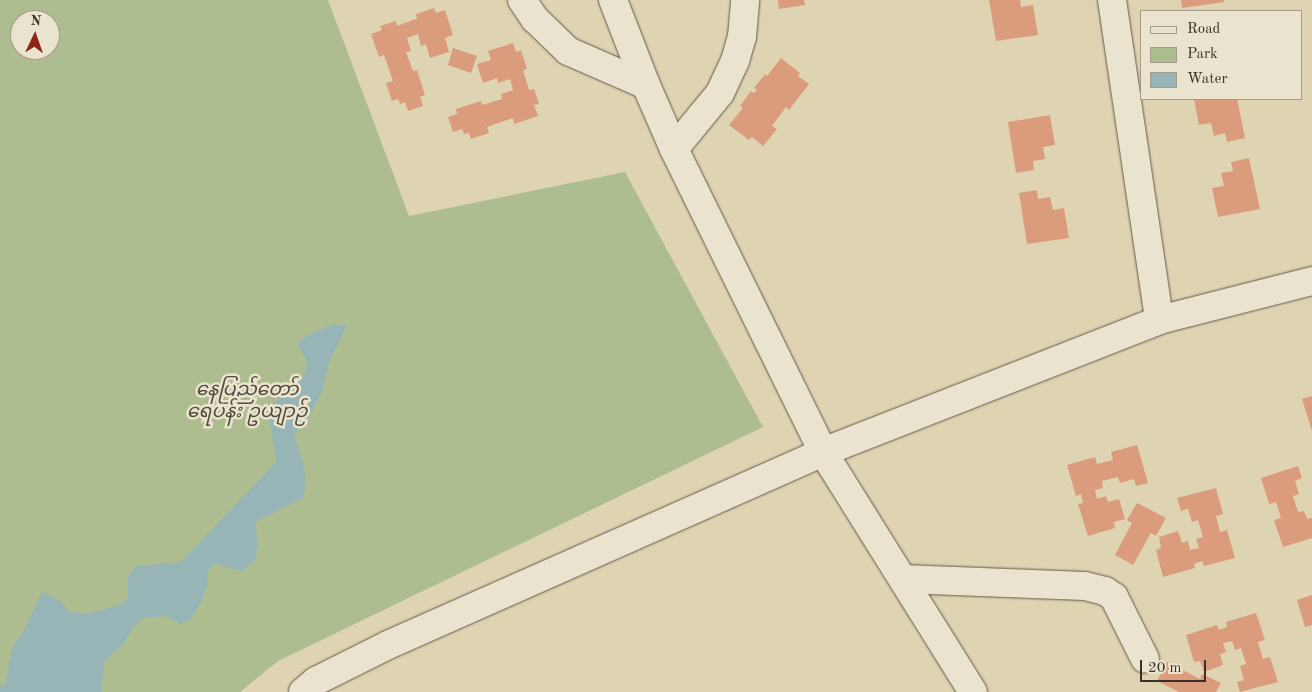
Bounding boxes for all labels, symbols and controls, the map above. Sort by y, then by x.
north arrow [10,10,60,60]
legend [1140,10,1302,100]
text: N [30,14,41,28]
text: Road [1187,22,1220,37]
text: Park [1187,47,1218,62]
text: Water [1187,72,1228,87]
park label: နေပြည်တော် ရေပန်း ဥယျာဉ် [187,380,307,424]
scale bar [1142,650,1208,682]
text: 20 m [1148,661,1182,676]

